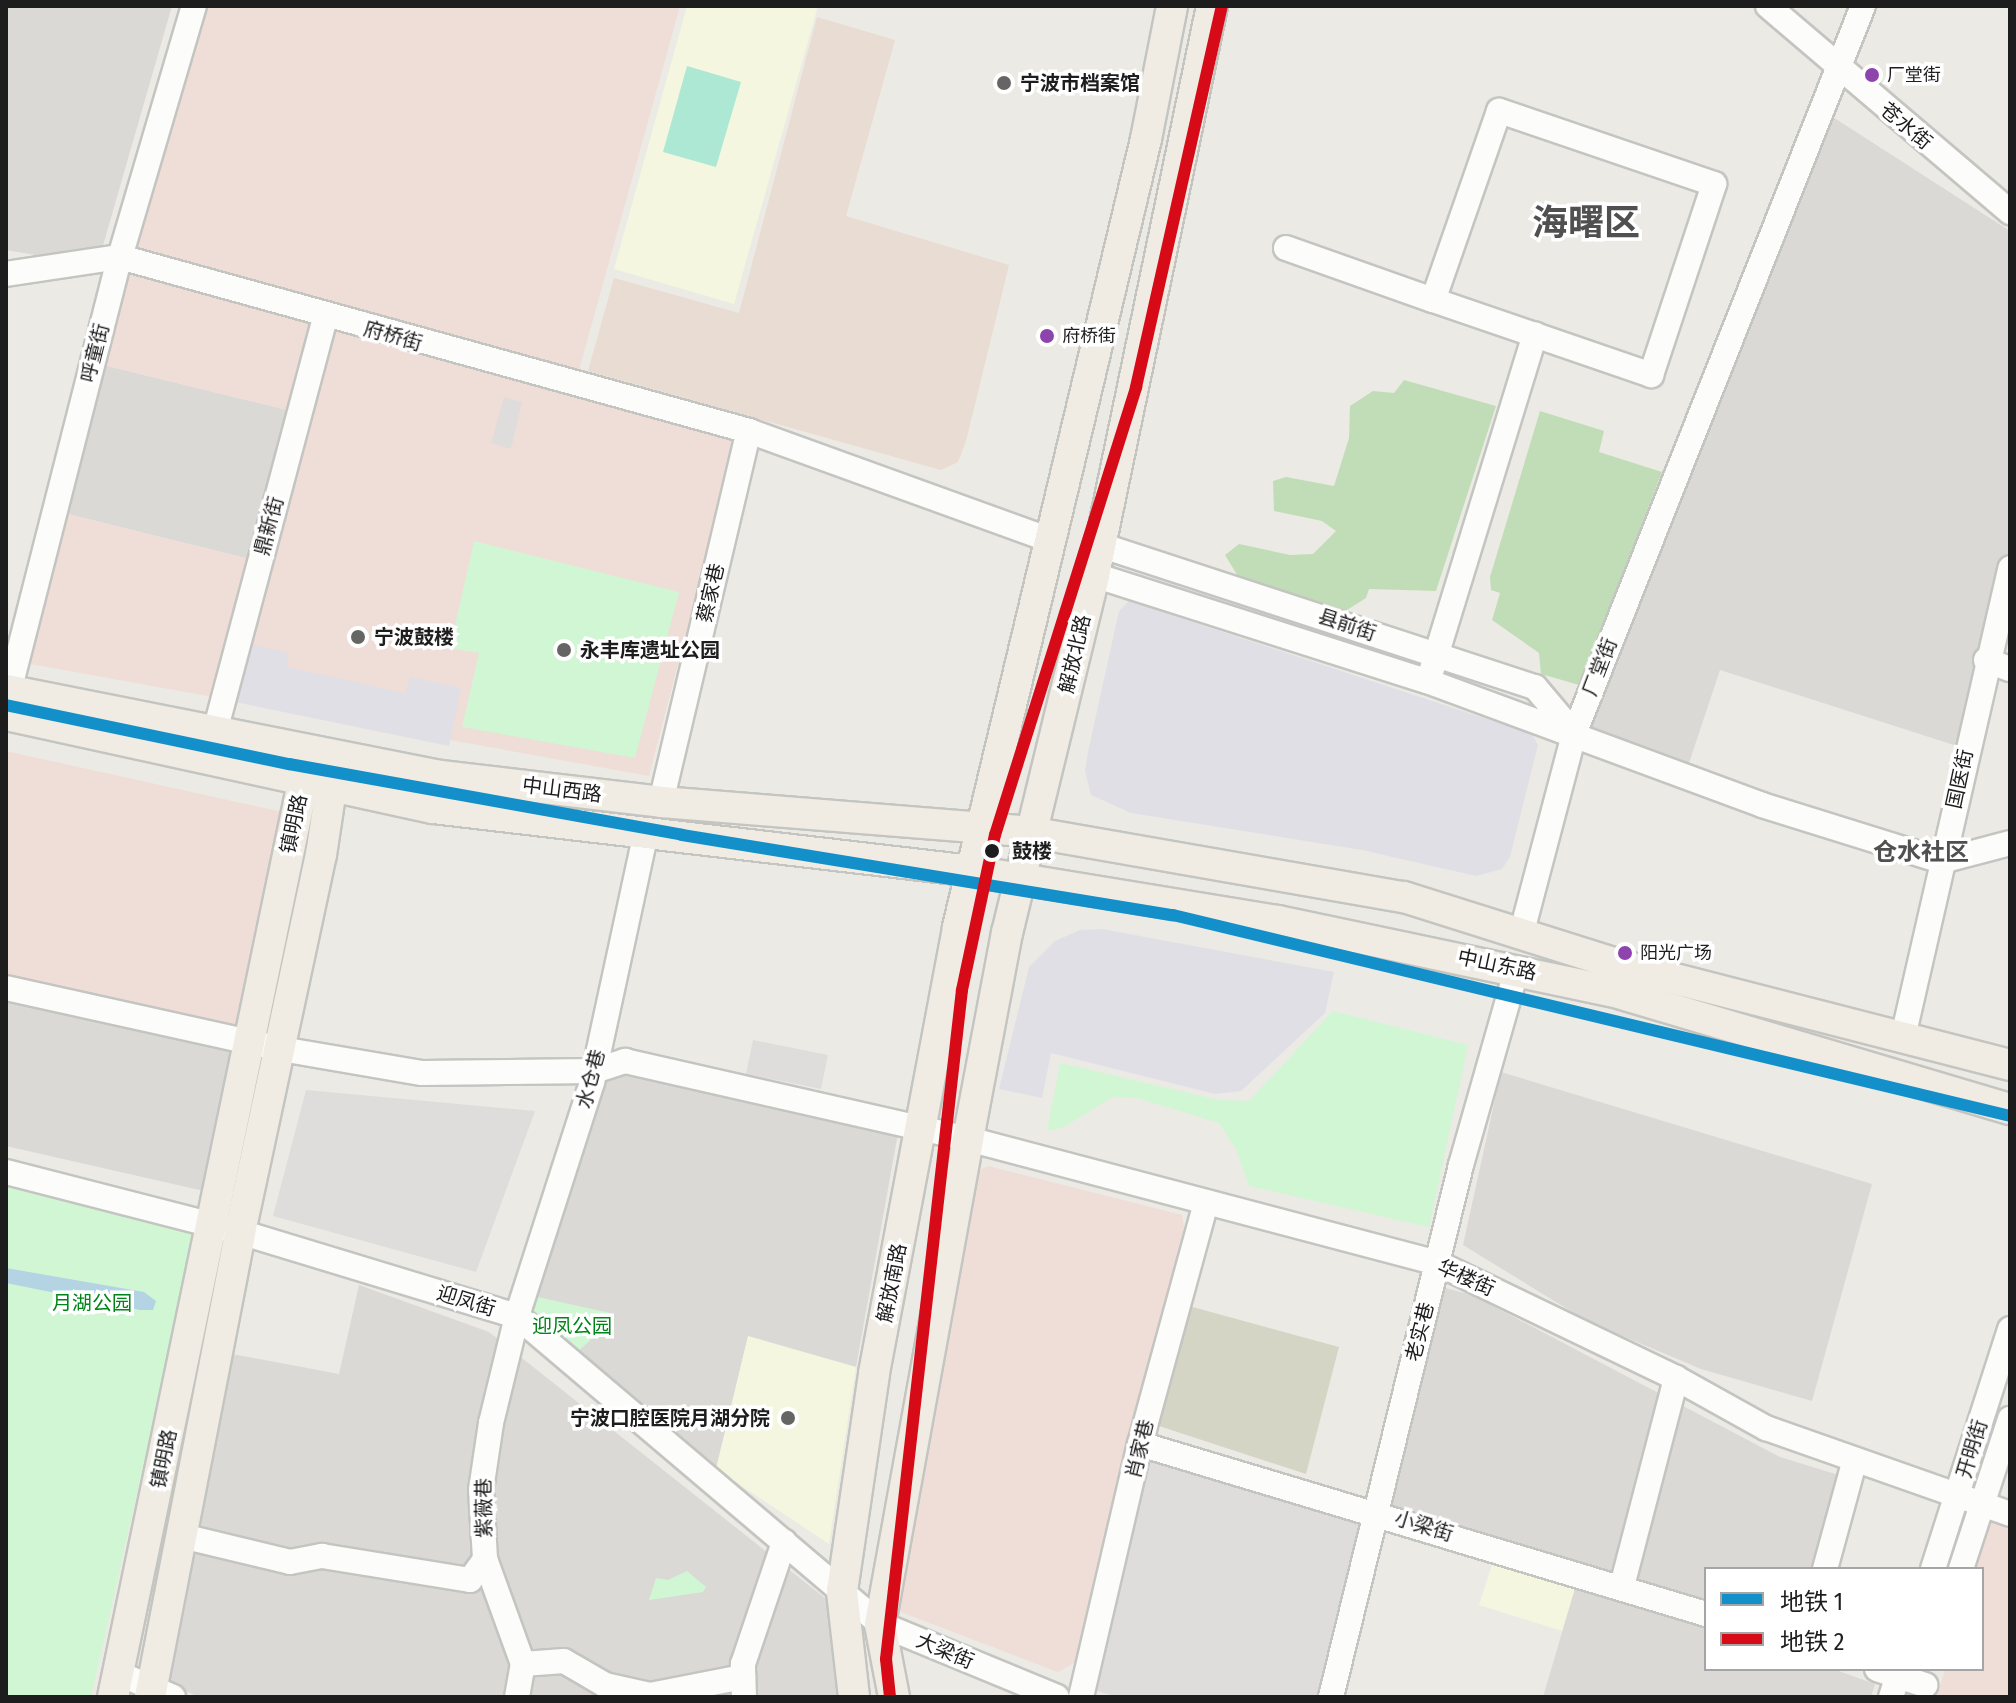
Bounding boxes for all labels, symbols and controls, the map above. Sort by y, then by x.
place label: 厂堂街 [1887,64,1941,86]
marker: 厂堂街 [1864,67,1880,83]
place label: 宁波市档案馆 [1020,71,1140,95]
marker: 宁波市档案馆 [995,74,1013,92]
street label: 苍水街 [1875,98,1937,154]
district label: 海曙区 [1532,202,1640,246]
street label: 府桥街 [361,316,425,356]
street label: 呼童街 [76,321,114,385]
place label: 府桥街 [1062,325,1116,347]
marker: 府桥街 [1039,328,1055,344]
street label: 鼎新街 [250,494,288,558]
street label: 蔡家巷 [693,561,729,625]
street label: 县前街 [1315,604,1379,646]
street label: 解放北路 [1054,612,1096,696]
place label: 宁波鼓楼 [374,625,454,649]
marker: 宁波鼓楼 [349,628,367,646]
street label: 厂堂街 [1578,635,1622,699]
place label: 永丰库遗址公园 [580,638,720,662]
marker: 永丰库遗址公园 [555,641,573,659]
street label: 国医街 [1942,747,1978,811]
street label: 中山西路 [521,773,603,807]
street label: 镇明路 [276,792,312,856]
marker: 鼓楼 [979,838,1005,864]
place label: 鼓楼 [1012,839,1052,863]
district label: 仓水社区 [1873,839,1969,867]
place label: 阳光广场 [1640,942,1712,964]
street label: 中山东路 [1455,945,1539,985]
marker: 阳光广场 [1617,945,1633,961]
street label: 水仓巷 [572,1047,610,1111]
street label: 解放南路 [873,1241,911,1325]
street label: 华楼街 [1434,1255,1498,1301]
street label: 迎凤街 [434,1281,498,1321]
park label: 月湖公园 [52,1291,132,1315]
street label: 老实巷 [1401,1300,1439,1364]
park label: 迎凤公园 [532,1314,612,1338]
place label: 宁波口腔医院月湖分院 [570,1406,770,1430]
marker: 宁波口腔医院月湖分院 [777,1407,799,1429]
street label: 肖家巷 [1121,1417,1159,1481]
street label: 开明街 [1952,1417,1992,1481]
street label: 镇明路 [146,1427,182,1491]
street label: 紫薇巷 [472,1478,496,1538]
street label: 小梁街 [1392,1506,1456,1546]
legend [1704,1567,1984,1671]
text: 地铁 1 [1780,1588,1843,1616]
street label: 大梁街 [913,1628,977,1674]
text: 地铁 2 [1780,1628,1844,1656]

